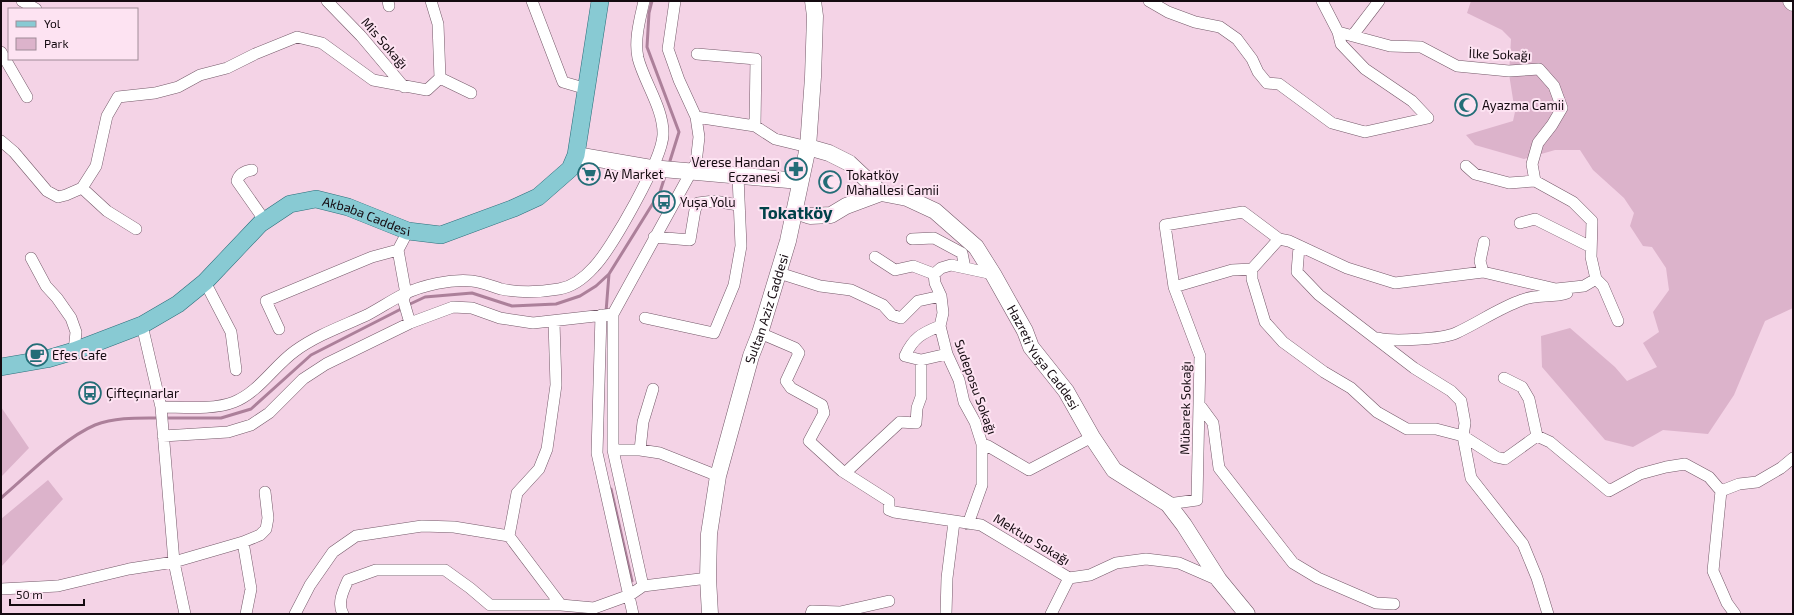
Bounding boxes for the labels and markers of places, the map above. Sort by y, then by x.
mosque icon: Ayazma Camii [1453,92,1479,118]
place label: Ayazma Camii [1482,97,1564,113]
place label: Verese Handan Eczanesi [692,154,780,185]
pharmacy icon: Verese Handan Eczanesi [783,156,809,182]
supermarket icon: Ay Market [576,161,602,187]
place label: Ay Market [604,166,663,182]
place label: Tokatköy Mahallesi Camii [846,167,939,198]
mosque icon: Tokatköy Mahallesi Camii [817,169,843,195]
bus stop icon: Yuşa Yolu [651,189,677,215]
place label: Yuşa Yolu [680,194,736,211]
cafe icon: Efes Cafe [24,342,50,368]
place label: Efes Cafe [52,347,107,363]
bus stop icon: Çifteçınarlar [77,380,103,406]
place label: Çifteçınarlar [106,385,179,402]

